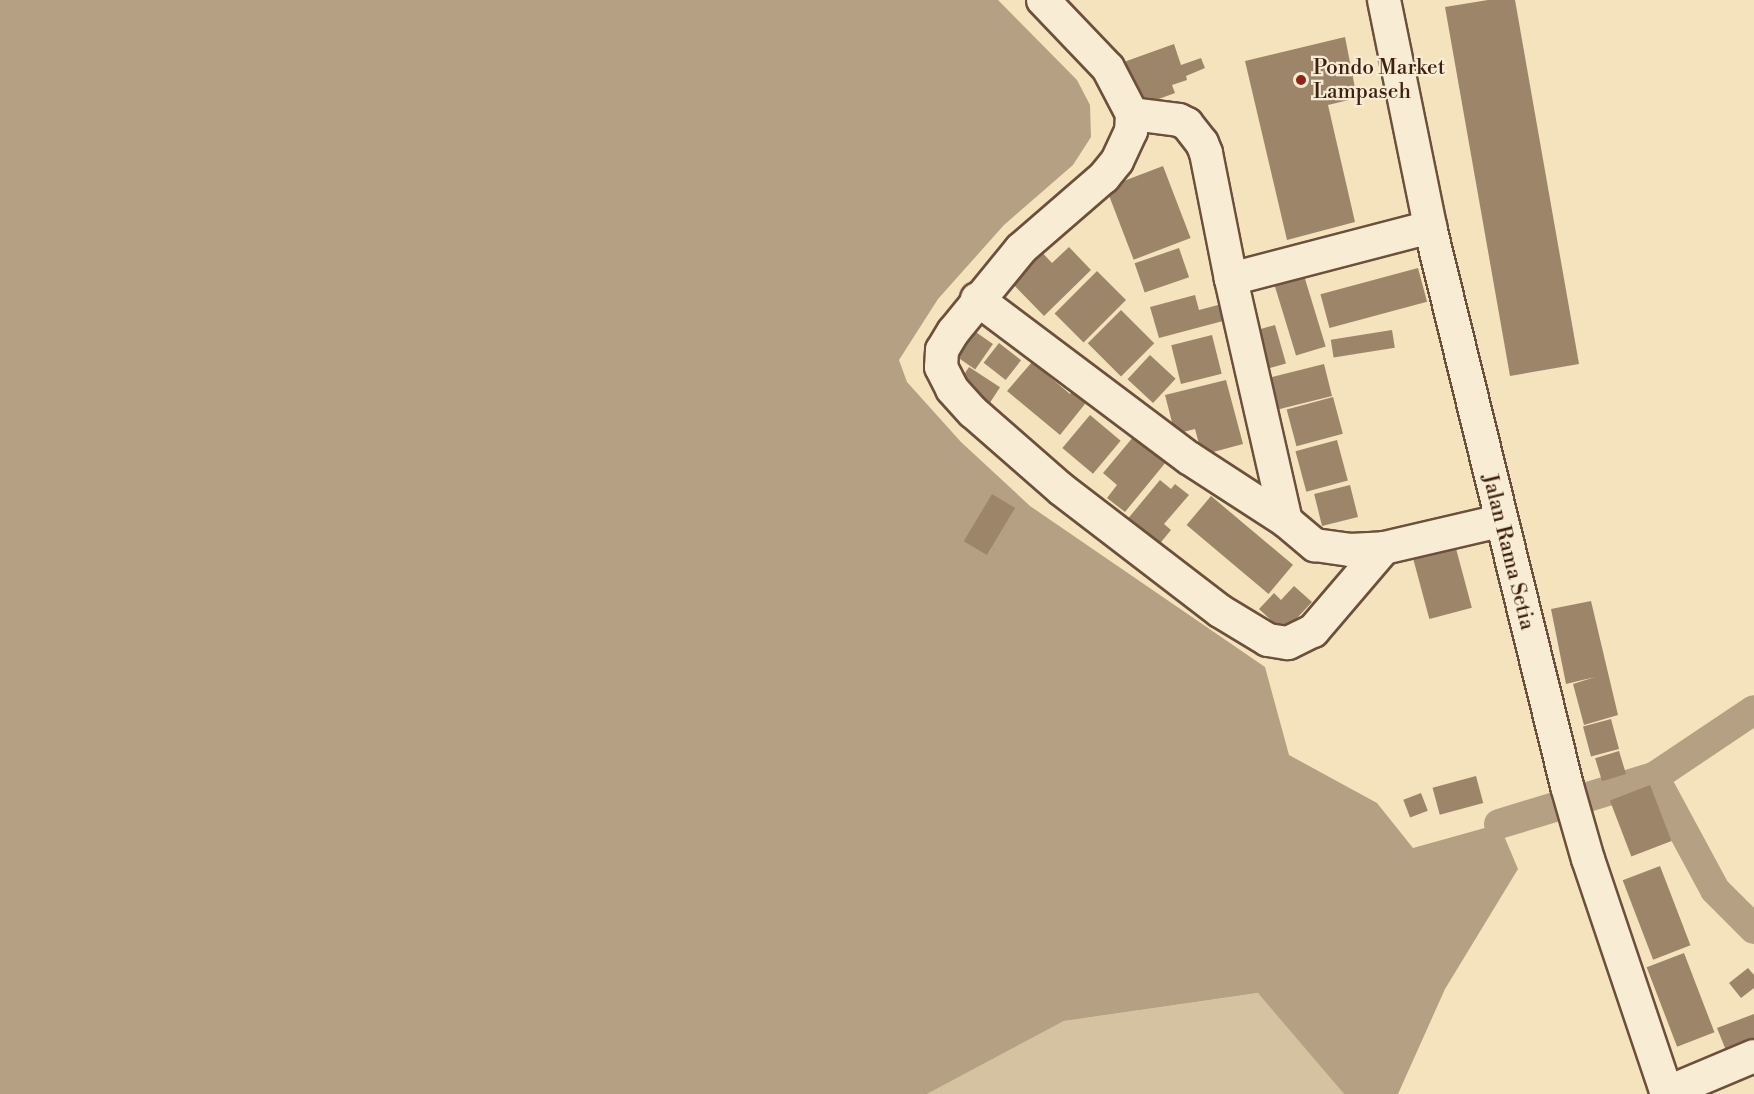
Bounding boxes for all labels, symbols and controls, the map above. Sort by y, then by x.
place label: Pondo Market Lampaseh [1313,55,1445,105]
marker: Pondo Market Lampaseh [1294,73,1308,87]
street label: Jalan Rama Setia [1476,471,1540,633]

